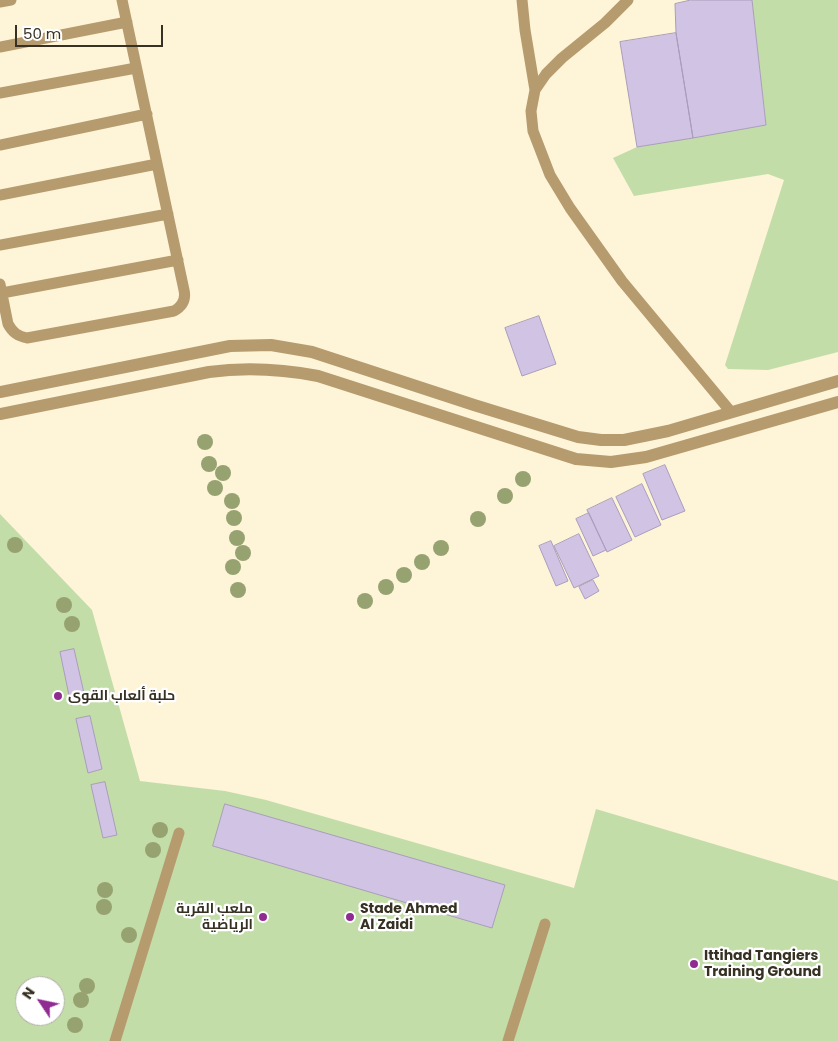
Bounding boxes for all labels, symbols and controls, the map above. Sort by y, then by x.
scale bar [18,15,165,47]
text: 50 m [23,23,61,44]
place label: حلبة ألعاب القوى [68,688,175,704]
marker: حلبة ألعاب القوى [52,690,64,702]
place label: ملعب القرية الرياضية [176,901,253,934]
place label: Stade Ahmed Al Zaidi [360,901,458,934]
marker: ملعب القرية الرياضية [257,911,269,923]
marker: Stade Ahmed Al Zaidi [344,911,356,923]
place label: Ittihad Tangiers Training Ground [704,948,821,980]
marker: Ittihad Tangiers Training Ground [688,958,700,970]
north arrow [15,976,65,1026]
text: N [17,983,40,1003]

